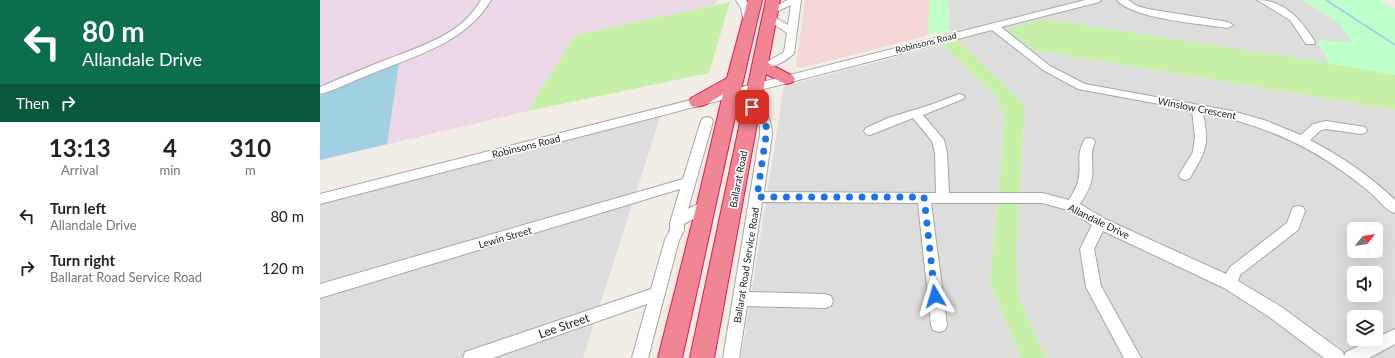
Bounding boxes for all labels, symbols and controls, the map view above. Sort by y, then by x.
text: 80 m [82,14,145,48]
icon: left [16,16,68,68]
street label: Robinsons Road [894,30,958,55]
text: Allandale Drive [82,48,202,70]
pin [735,90,769,124]
icon: right [57,92,79,114]
text: Then [16,94,49,112]
street label: Winslow Crescent [1157,95,1238,122]
icon: arrive [741,96,763,118]
street label: Robinsons Road [491,132,561,160]
text: 13:13 [49,133,111,162]
text: 4 [163,133,177,162]
text: 310 [229,133,271,162]
street label: Ballarat Road [727,149,749,209]
text: Arrival [61,162,98,178]
text: min [160,162,181,178]
text: m [245,162,256,178]
text: Turn left [50,199,106,217]
street label: Allandale Drive [1066,201,1132,241]
icon: left [16,205,38,227]
street label: Ballarat Road Service Road [731,206,761,324]
text: 80 m [270,207,304,225]
text: Allandale Drive [50,217,137,233]
north arrow [1347,222,1383,258]
map controls [1347,222,1383,346]
street label: Lewin Street [477,224,533,250]
text: Turn right [50,251,115,269]
icon: right [16,257,38,279]
text: 120 m [262,259,304,277]
button: sound [1347,266,1383,302]
text: Ballarat Road Service Road [50,269,202,285]
position arrow [914,275,956,317]
street label: Lee Street [536,310,592,341]
button: layers [1347,310,1383,346]

